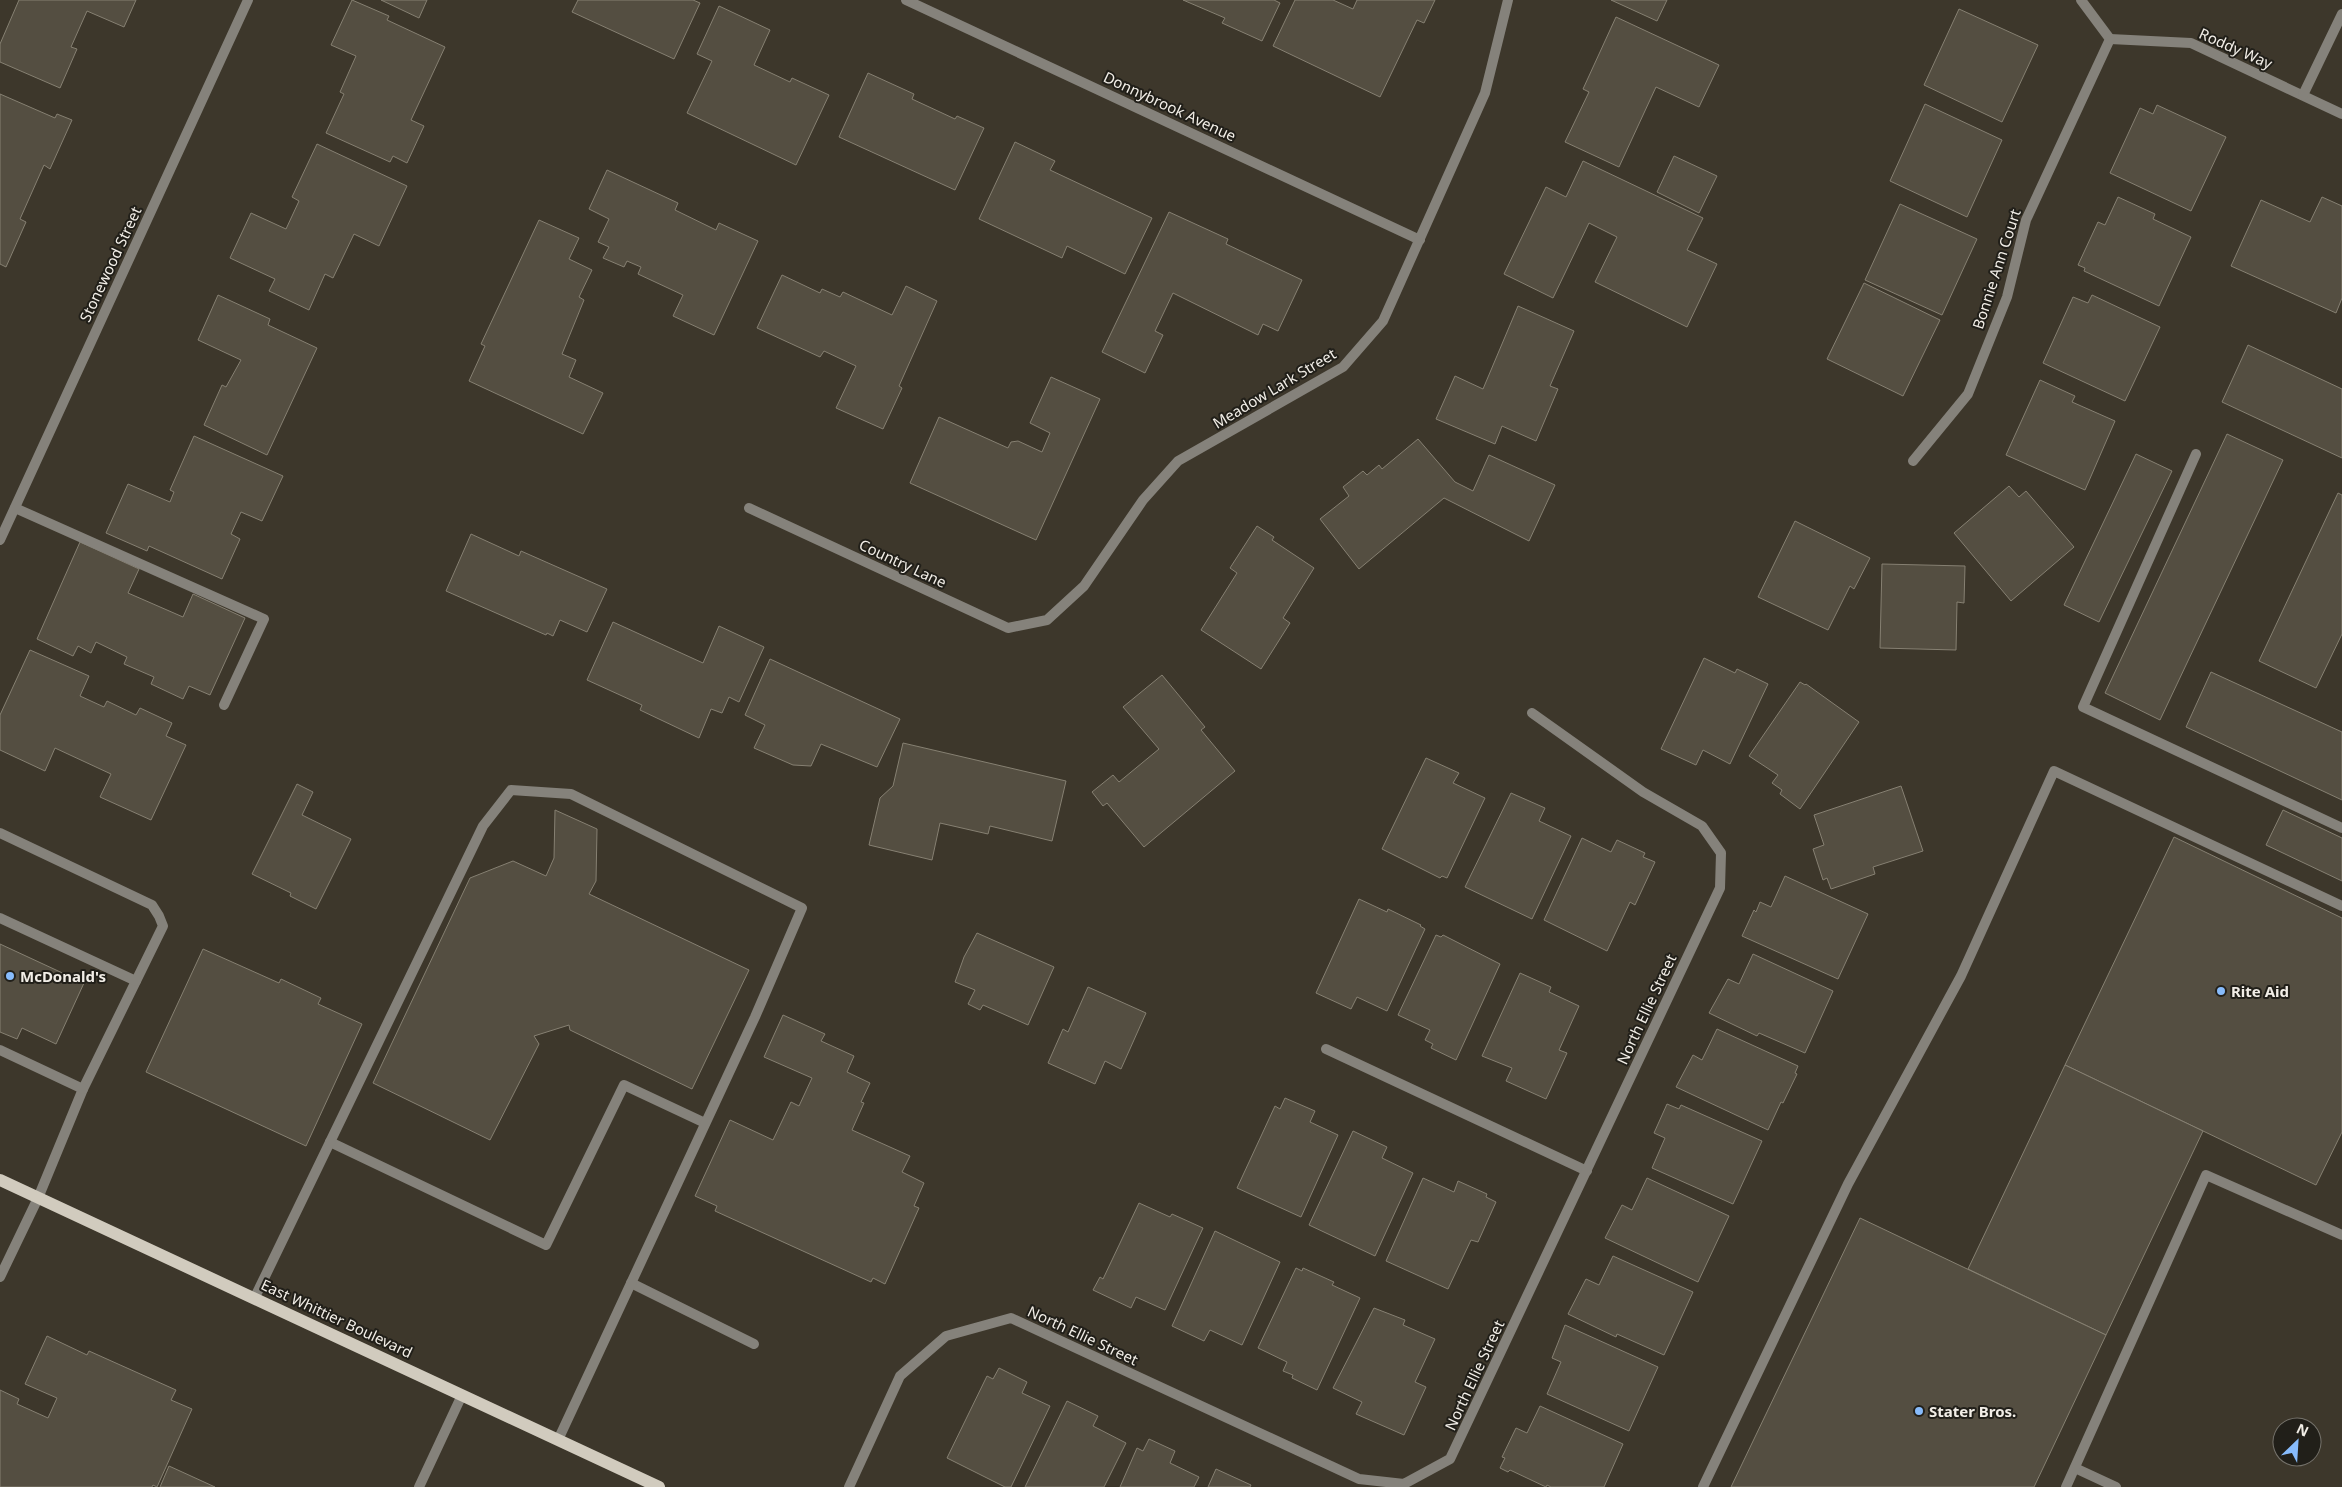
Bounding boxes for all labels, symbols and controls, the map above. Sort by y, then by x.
street label: Roddy Way [2196,23,2276,73]
street label: Donnybrook Avenue [1100,66,1240,146]
street label: Stonewood Street [75,203,146,325]
street label: Bonnie Ann Court [1967,206,2025,332]
street label: Meadow Lark Street [1209,343,1340,433]
street label: Country Lane [856,534,950,592]
street label: North Ellie Street [1612,950,1681,1067]
place label: McDonald's [20,966,106,986]
marker: McDonald's [4,970,16,982]
place label: Rite Aid [2231,981,2289,1001]
marker: Rite Aid [2215,985,2227,997]
street label: East Whittier Boulevard [258,1274,416,1362]
street label: North Ellie Street [1025,1301,1142,1370]
street label: North Ellie Street [1440,1316,1509,1433]
place label: Stater Bros. [1929,1401,2016,1421]
marker: Stater Bros. [1913,1405,1925,1417]
north arrow [2272,1417,2322,1467]
text: N [2294,1419,2312,1441]

